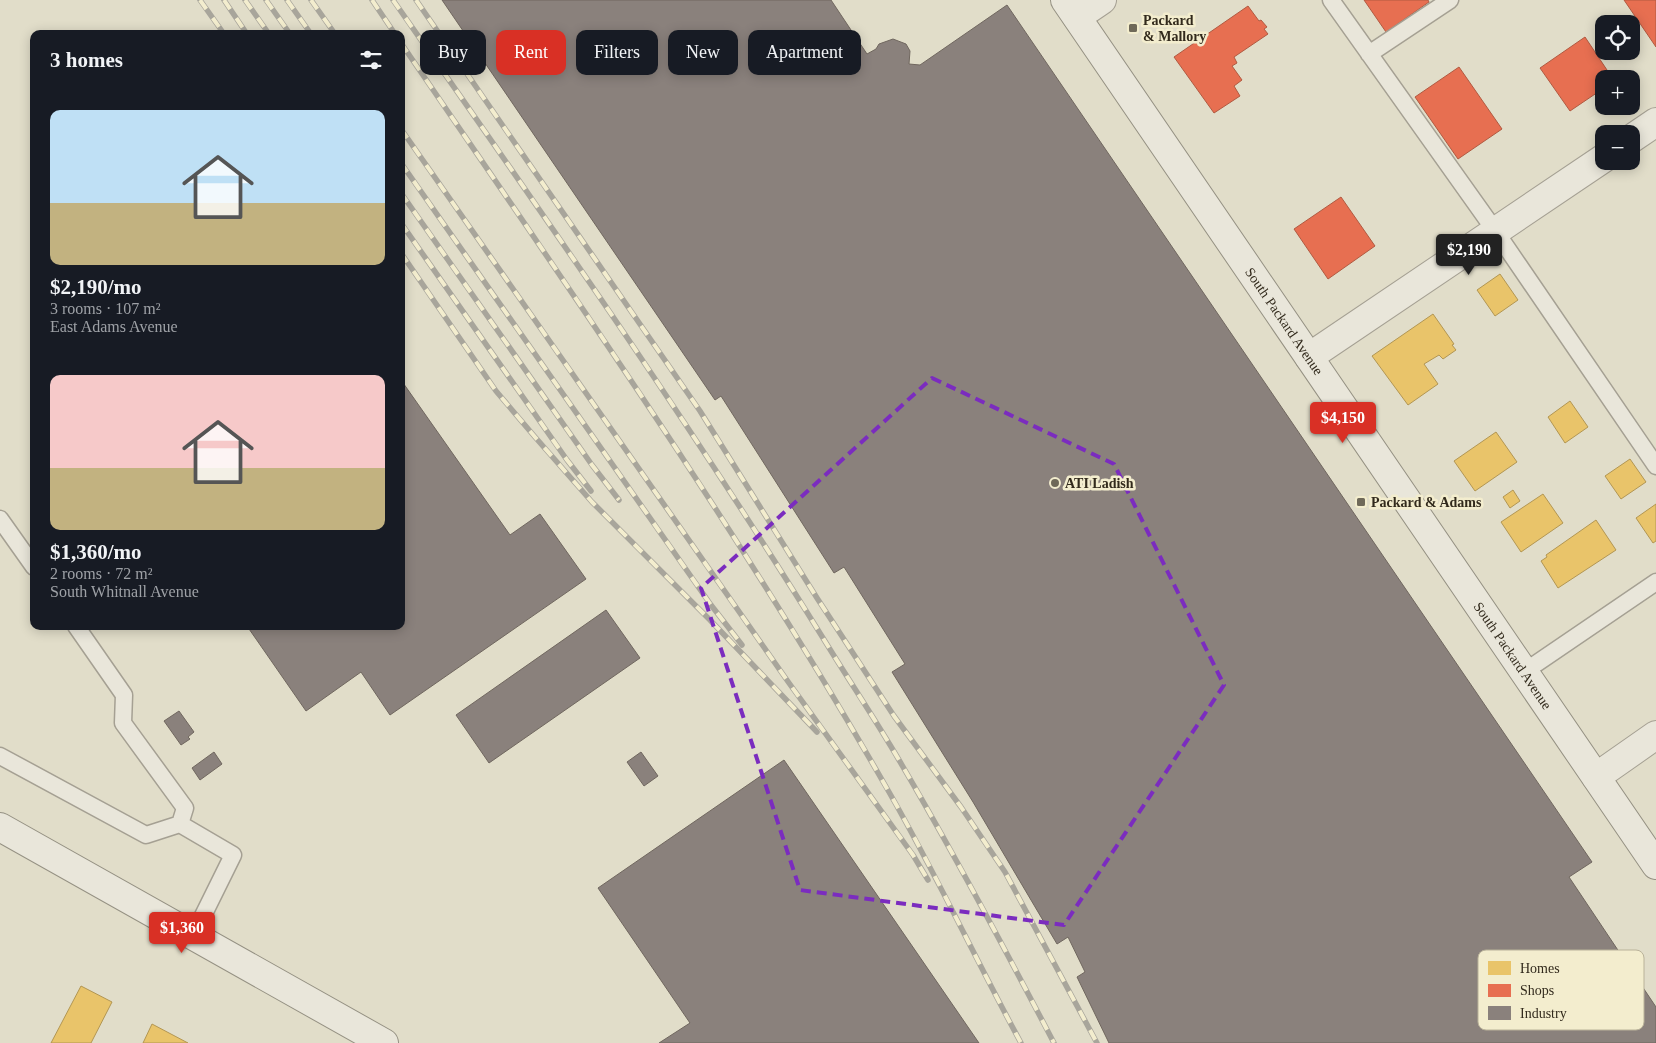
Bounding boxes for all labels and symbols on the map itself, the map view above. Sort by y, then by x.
place label: Packard & Mallory [1143,13,1206,44]
marker: Packard & Mallory [1127,22,1139,34]
pin: $2,190 [1428,234,1510,276]
street label: South Packard Avenue [1243,265,1326,378]
pin: $4,150 [1302,402,1384,444]
place label: ATI Ladish [1065,476,1134,491]
marker: ATI Ladish [1049,477,1061,489]
place label: Packard & Adams [1371,495,1482,510]
marker: Packard & Adams [1355,496,1367,508]
street label: South Packard Avenue [1471,599,1555,712]
pin: $1,360 [141,912,223,954]
legend [1478,950,1644,1030]
text: Homes [1520,961,1560,976]
text: Shops [1520,983,1554,998]
text: Industry [1520,1006,1567,1021]

